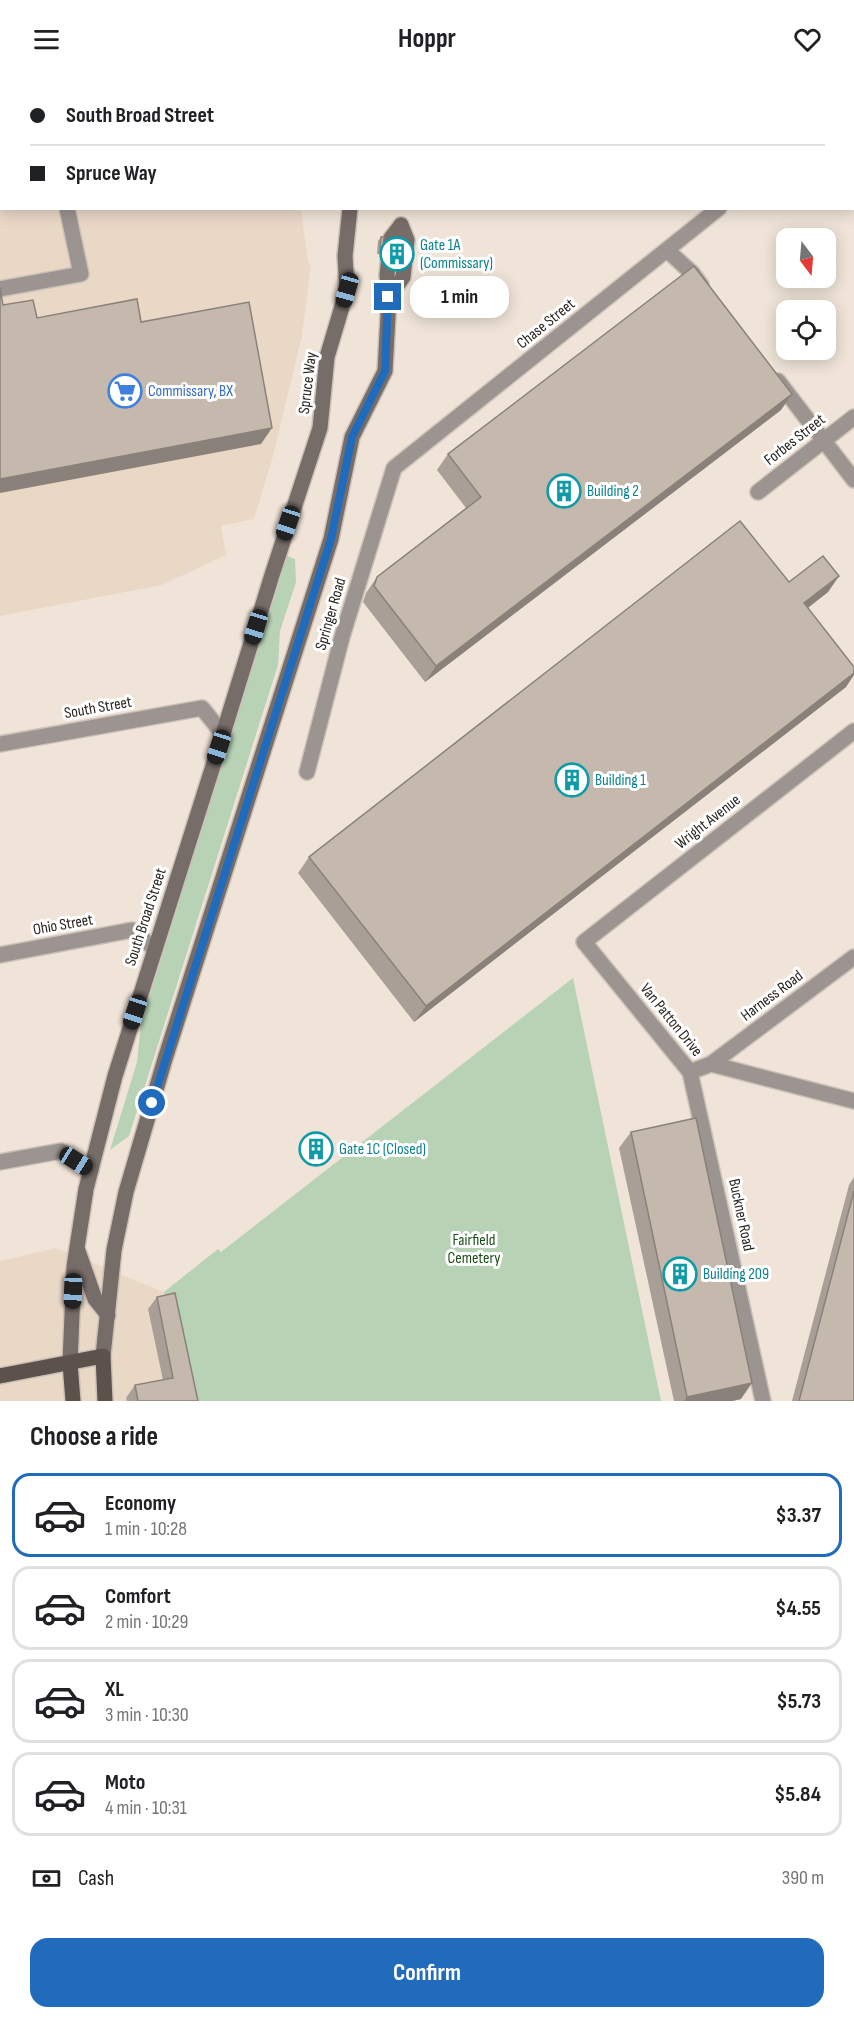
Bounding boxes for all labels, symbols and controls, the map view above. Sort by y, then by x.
icon: menu [30,23,63,56]
text: Hoppr [398,23,456,55]
icon: heart [791,23,824,56]
text: South Broad Street [66,102,214,129]
text: Spruce Way [66,160,157,187]
north arrow [776,228,836,288]
map controls [776,228,836,360]
building icon: Gate 1A (Commissary) [379,236,415,272]
place label: Gate 1A (Commissary) [420,236,493,273]
car [333,270,361,310]
callout: 1 min [409,276,508,318]
route end [374,283,401,310]
text: 1 min [441,285,478,309]
street label: Chase Street [513,295,579,353]
button: locate [776,300,836,360]
street label: Spruce Way [295,351,321,415]
supermarket icon: Commissary, BX [107,373,143,409]
place label: Commissary, BX [148,382,233,401]
street label: Forbes Street [761,410,829,470]
building icon: Building 2 [546,473,582,509]
place label: Building 2 [587,482,639,501]
car [274,503,302,543]
street label: Springer Road [312,576,350,652]
car [242,607,270,647]
street label: South Street [63,693,133,723]
car [205,727,233,767]
building icon: Building 1 [554,762,590,798]
place label: Building 1 [595,771,646,790]
street label: Wright Avenue [672,791,744,853]
street label: South Broad Street [121,866,171,968]
street label: Ohio Street [31,910,95,940]
street label: Harness Road [737,967,807,1025]
street label: Van Patton Drive [636,980,706,1060]
car [121,992,149,1032]
route start [138,1089,165,1116]
building icon: Gate 1C (Closed) [298,1131,334,1167]
place label: Gate 1C (Closed) [339,1140,426,1159]
car [56,1144,96,1178]
street label: Buckner Road [724,1177,758,1253]
park label: Fairfield Cemetery [448,1231,500,1268]
building icon: Building 209 [662,1256,698,1292]
place label: Building 209 [703,1265,769,1284]
car [63,1273,83,1309]
text: Choose a ride [30,1421,158,1453]
icon: car [33,1488,87,1542]
text: Economy [105,1490,176,1517]
text: $3.37 [775,1502,821,1529]
text: 1 min · 10:28 [105,1517,187,1541]
icon: car [33,1581,87,1635]
text: Comfort [105,1583,171,1610]
text: $4.55 [775,1595,821,1622]
text: 2 min · 10:29 [105,1610,188,1634]
icon: car [33,1674,87,1728]
text: XL [105,1676,124,1703]
text: $5.73 [776,1688,821,1715]
text: 3 min · 10:30 [105,1703,189,1727]
icon: car [33,1767,87,1821]
text: Moto [105,1769,145,1796]
text: $5.84 [774,1781,821,1808]
text: 4 min · 10:31 [105,1796,187,1820]
icon: cash [30,1862,63,1895]
text: Cash [78,1865,114,1892]
text: 390 m [782,1866,824,1890]
button: Confirm [30,1938,824,2007]

